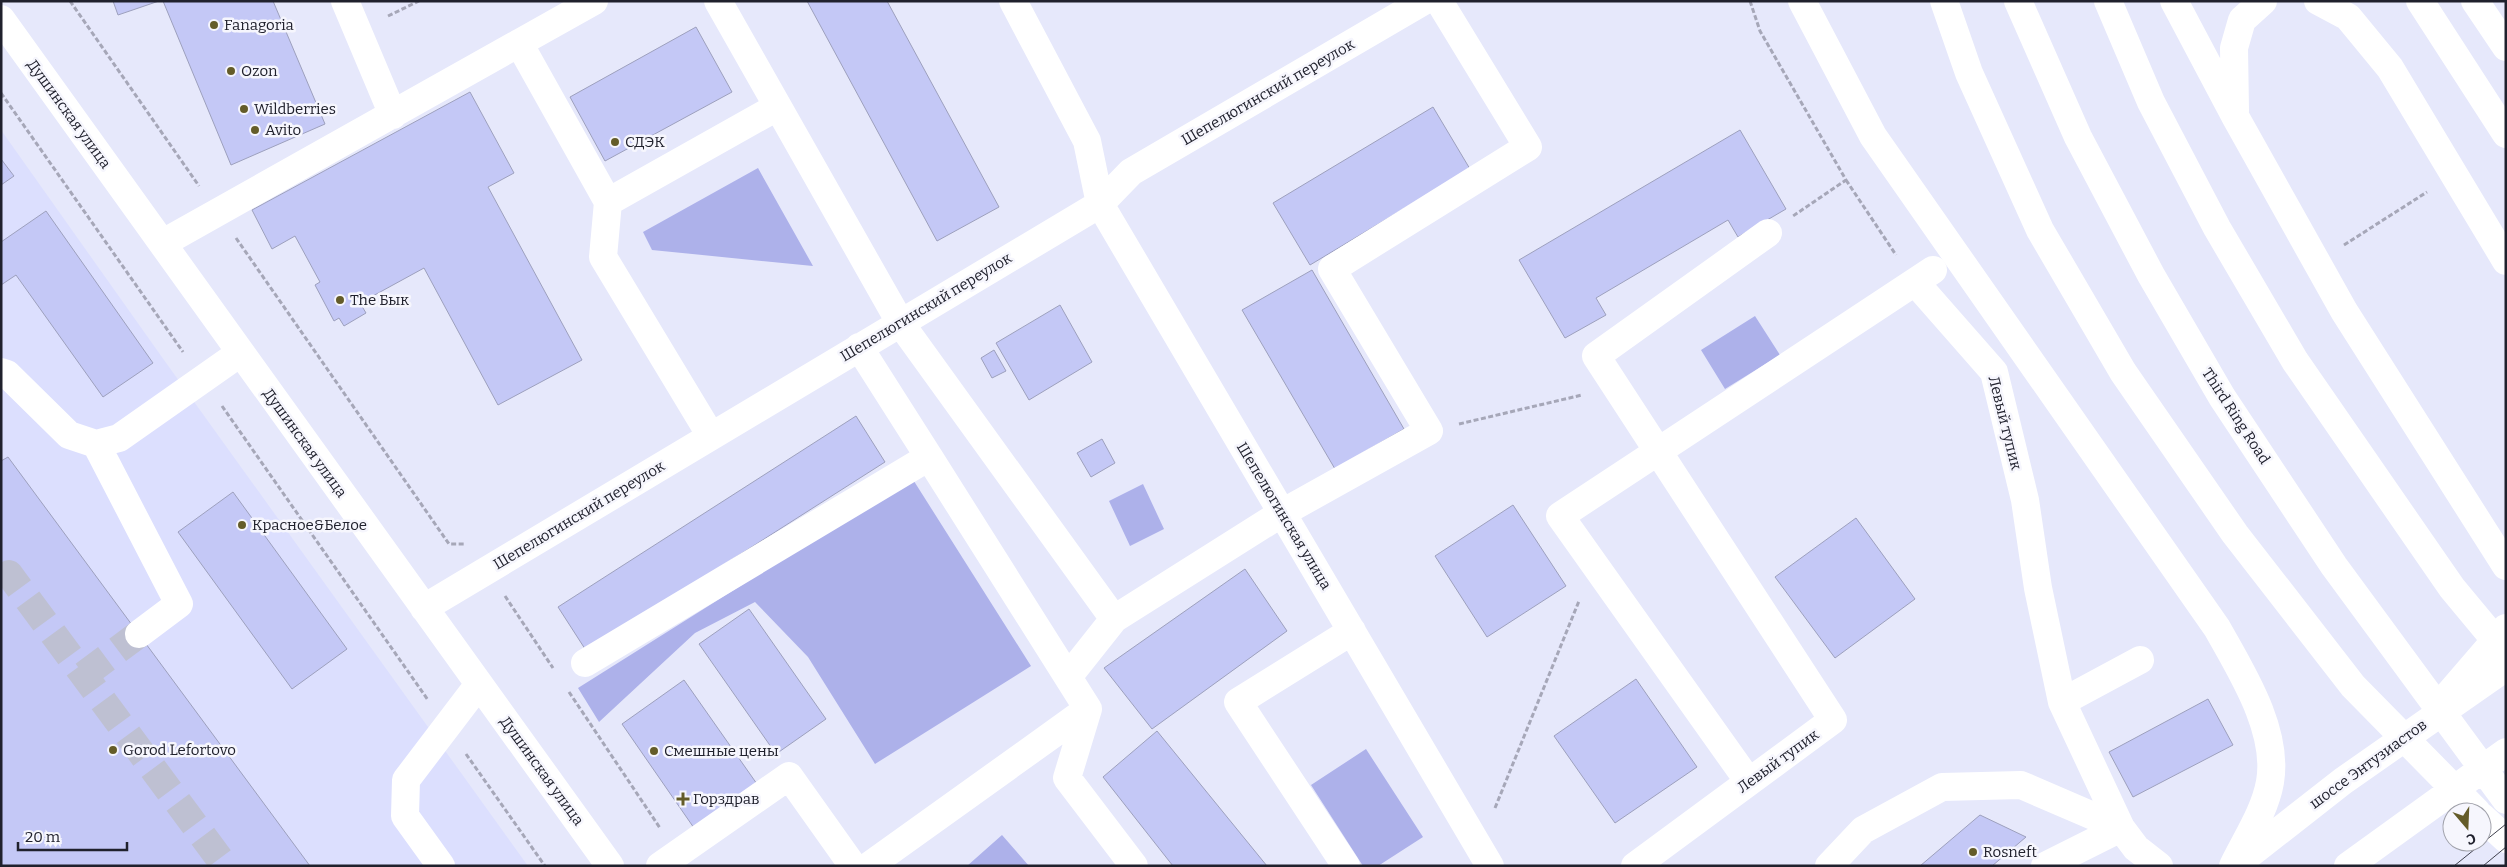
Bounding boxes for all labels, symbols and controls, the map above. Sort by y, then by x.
place label: Fanagoria [224,16,294,34]
marker: Fanagoria [208,19,220,31]
street label: Шепелюгинский переулок [1178,35,1358,149]
street label: Душинская улица [23,56,115,172]
place label: Ozon [241,62,278,80]
marker: Ozon [225,65,237,77]
place label: Wildberries [254,100,336,118]
marker: Wildberries [238,103,250,115]
place label: Avito [265,121,301,139]
marker: Avito [249,124,261,136]
place label: СДЭК [625,133,665,151]
marker: СДЭК [609,136,621,148]
street label: Шепелюгинский переулок [837,249,1015,365]
place label: The Бык [350,291,409,309]
marker: The Бык [334,294,346,306]
street label: Third Ring Road [2198,365,2274,467]
street label: Левый тупик [1985,374,2025,472]
street label: Душинская улица [259,385,351,501]
street label: Шепелюгинская улица [1233,439,1335,593]
street label: Шепелюгинский переулок [490,457,668,573]
place label: Красное&Белое [252,516,367,534]
marker: Красное&Белое [236,519,248,531]
street label: Душинская улица [496,713,588,829]
street label: шоссе Энтузиастов [2306,715,2430,813]
street label: Левый тупик [1734,725,1822,797]
place label: Gorod Lefortovo [123,741,236,759]
place label: Смешные цены [664,742,779,760]
marker: Gorod Lefortovo [107,744,119,756]
marker: Смешные цены [648,745,660,757]
place label: Горздрав [693,790,760,808]
marker: Горздрав [677,793,689,805]
north arrow [2442,802,2492,852]
scale bar [18,820,126,852]
text: 20 m [25,828,61,846]
text: С [2464,829,2478,848]
place label: Rosneft [1983,843,2037,861]
marker: Rosneft [1967,846,1979,858]

